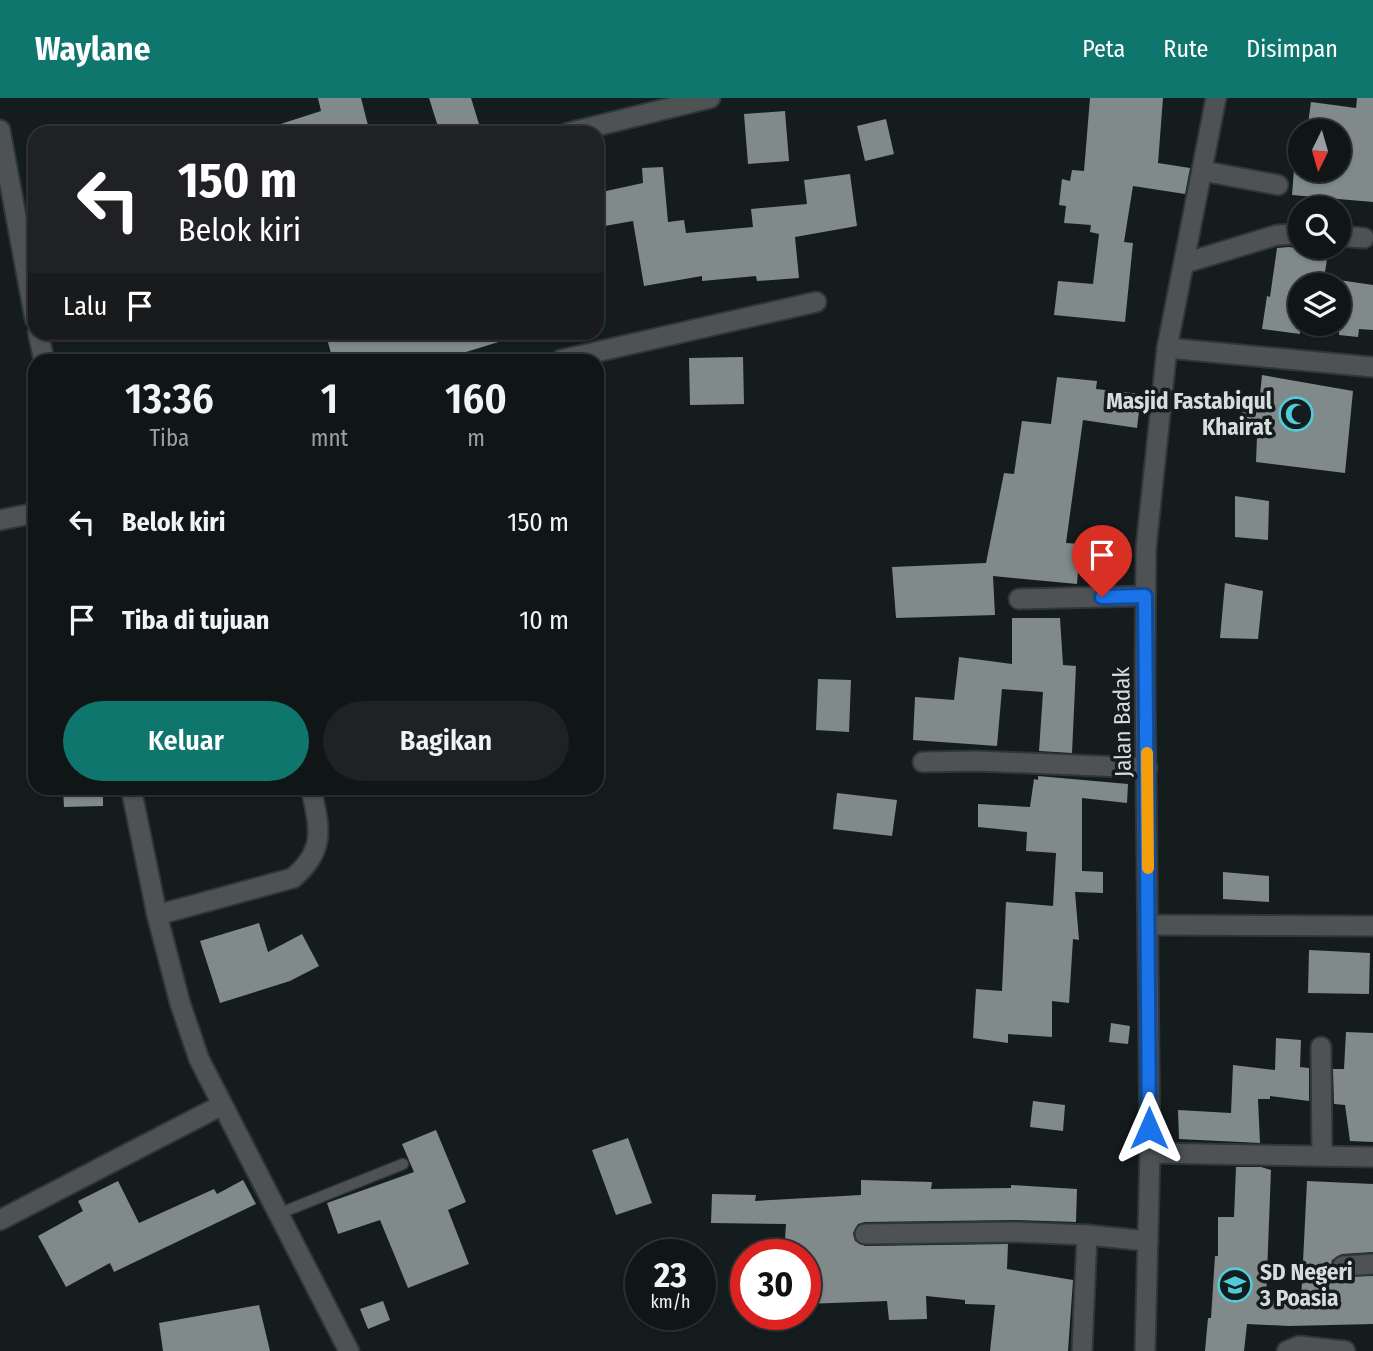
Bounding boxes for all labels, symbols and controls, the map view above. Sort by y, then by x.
text: Waylane [35,29,150,69]
text: Peta [1082,35,1125,63]
text: Rute [1163,35,1208,63]
text: Disimpan [1246,35,1338,63]
north arrow [1288,119,1351,182]
map controls [1288,119,1351,336]
text: 150 m [178,151,297,210]
icon: left [63,154,154,245]
button: search [1288,196,1351,259]
text: Belok kiri [178,211,301,249]
button: layers [1288,273,1351,336]
icon: arrive [121,287,159,325]
text: Lalu [63,291,107,322]
text: 13:36 [125,374,214,424]
text: 1 [321,374,338,424]
text: 160 [445,374,507,424]
place label: Masjid Fastabiqul Khairat [1106,387,1273,441]
mosque icon: Masjid Fastabiqul Khairat [1277,395,1315,433]
text: Tiba [149,424,189,452]
text: mnt [311,424,348,452]
text: m [467,424,485,452]
icon: left [63,503,101,541]
text: Belok kiri [122,507,225,538]
text: 150 m [507,507,569,538]
pin [1072,525,1132,597]
icon: arrive [1083,536,1121,574]
icon: arrive [63,601,101,639]
text: Tiba di tujuan [122,605,269,636]
text: 10 m [519,605,569,636]
street label: Jalan Badak [1107,666,1137,777]
button: Keluar [63,701,309,781]
button: Bagikan [323,701,569,781]
position arrow [1112,1091,1186,1165]
speed limit sign: 30 [730,1239,821,1330]
text: 23 [654,1254,687,1296]
place label: SD Negeri 3 Poasia [1259,1258,1353,1312]
school or university icon: SD Negeri 3 Poasia [1216,1266,1254,1304]
text: km/h [650,1291,691,1313]

